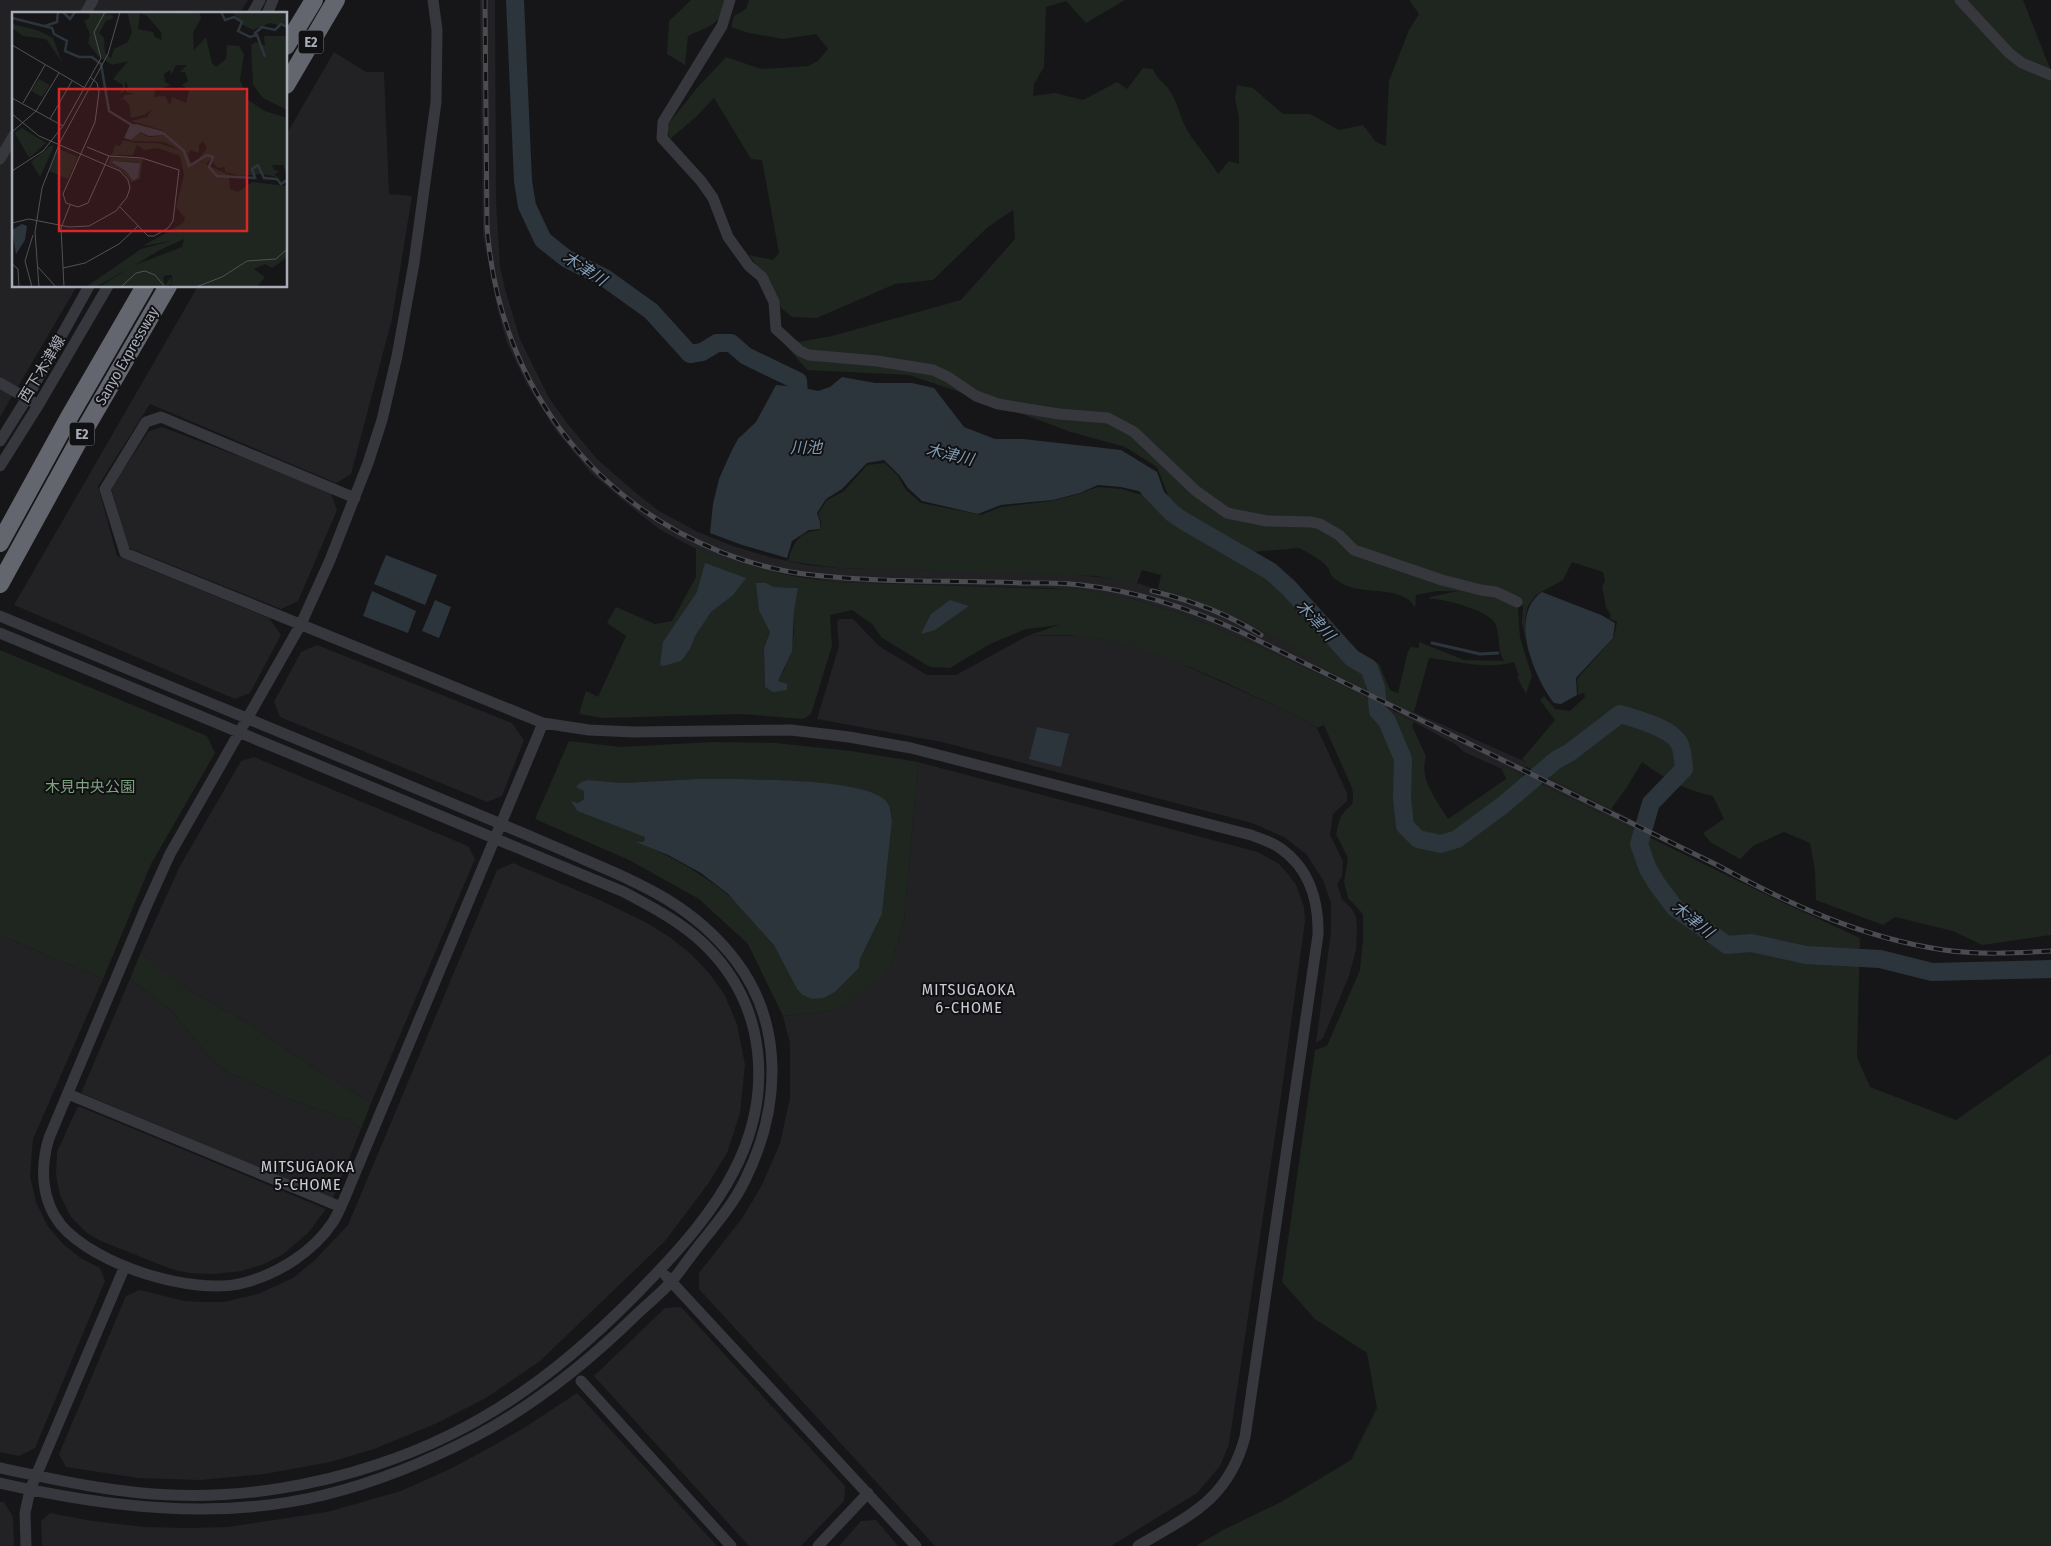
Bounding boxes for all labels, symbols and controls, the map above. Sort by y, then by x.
inset map [12,12,288,288]
road number: E2 [298,31,324,54]
water label: 木津川 [559,247,612,291]
street label: Sanyo Expressway [92,303,163,408]
street label: 西下木津線 [15,332,69,406]
road number: E2 [70,422,94,446]
water label: 川池 [790,438,824,457]
water label: 木津川 [924,440,977,470]
water label: 木津川 [1292,596,1340,646]
park label: 木見中央公園 [45,778,135,796]
water label: 木津川 [1668,897,1719,943]
district label: MITSUGAOKA 6-CHOME [922,980,1016,1017]
district label: MITSUGAOKA 5-CHOME [261,1157,355,1194]

